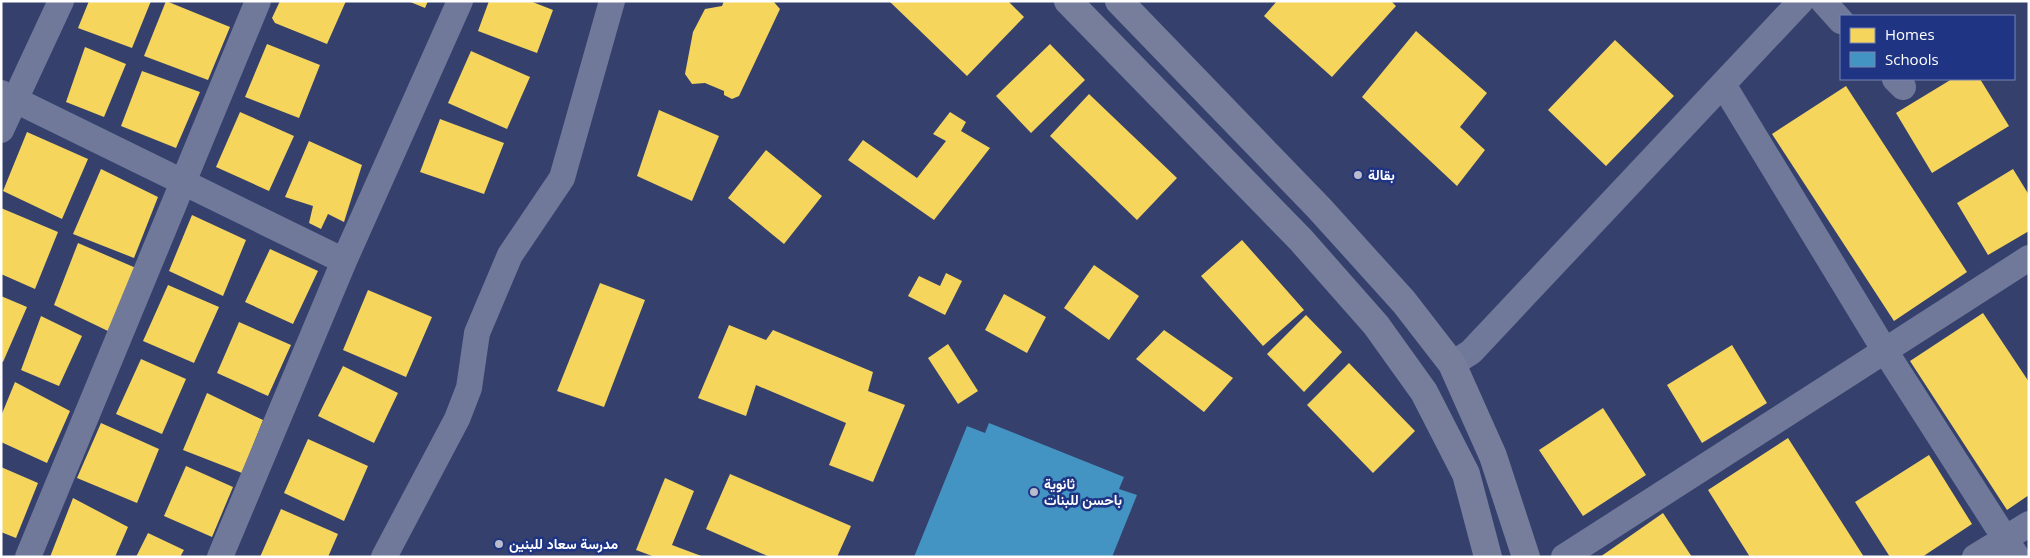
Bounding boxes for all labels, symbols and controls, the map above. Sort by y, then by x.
legend [1840,15,2015,80]
text: Homes [1885,24,1935,44]
text: Schools [1885,49,1939,69]
place label: بقالة [1368,165,1395,184]
marker: بقالة [1352,169,1364,181]
place label: ثانوية باحسن للبنات [1044,474,1122,509]
marker: ثانوية باحسن للبنات [1028,486,1040,498]
place label: مدرسة سعاد للبنين [509,534,619,553]
marker: مدرسة سعاد للبنين [493,538,505,550]

